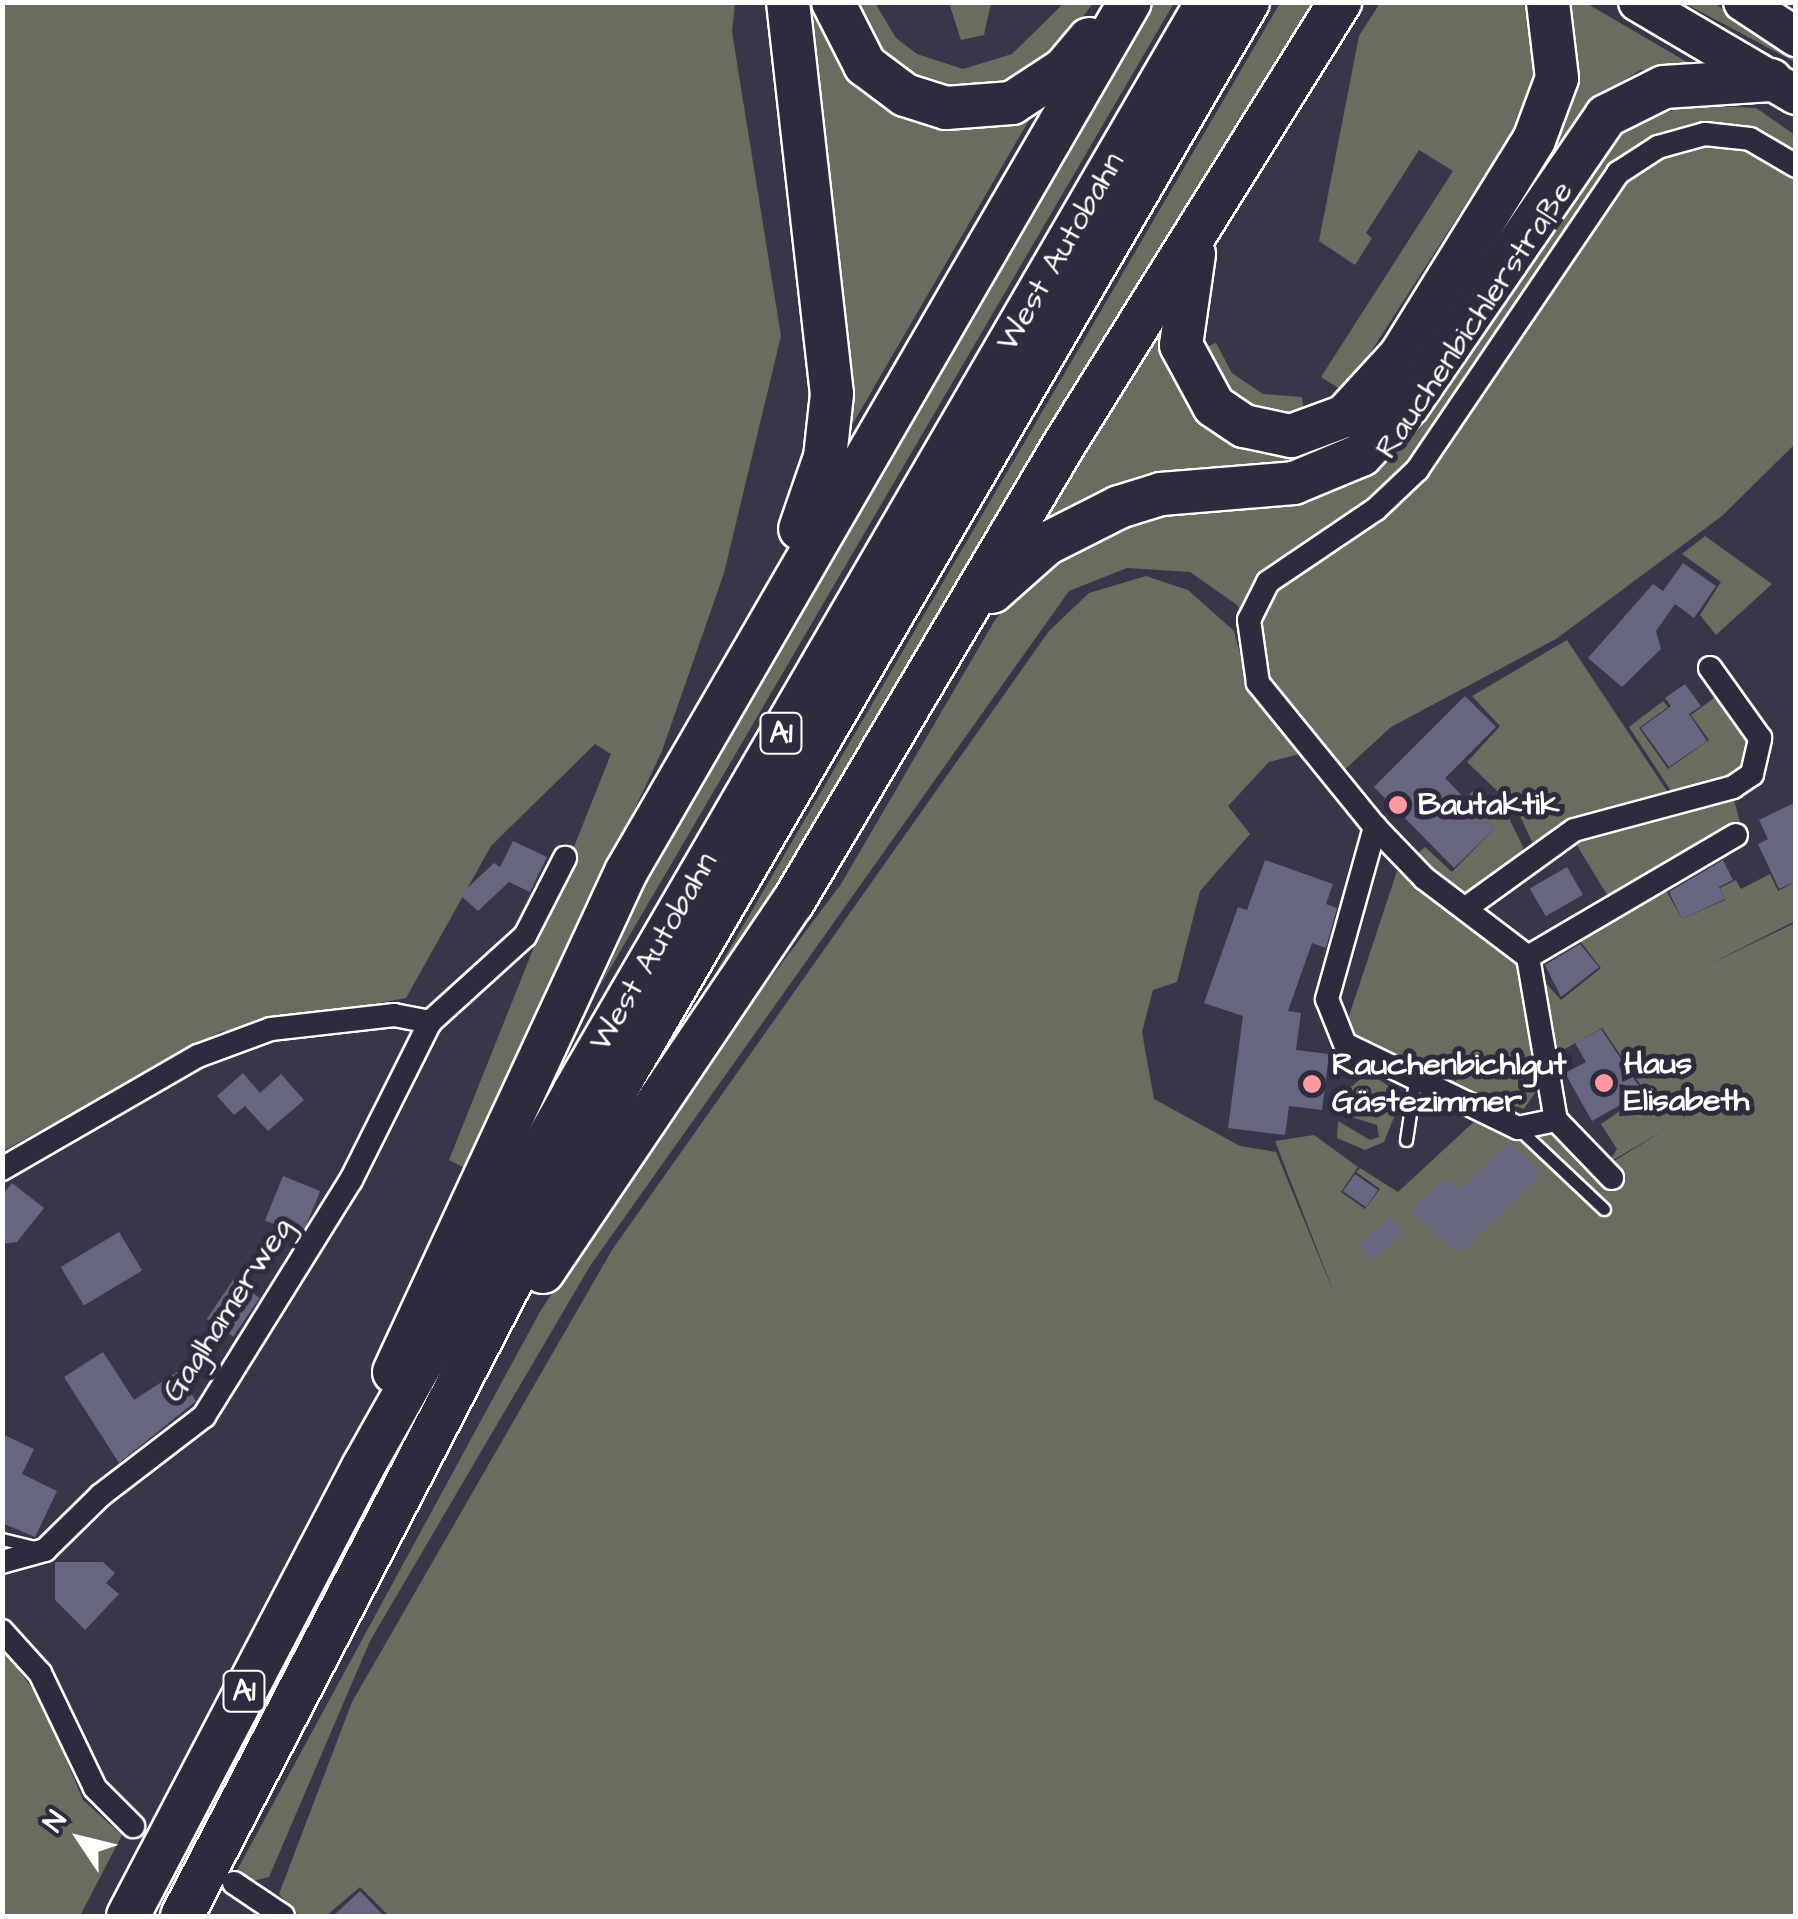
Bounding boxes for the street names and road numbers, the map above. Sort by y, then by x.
street label: West Autobahn [989,146,1133,358]
street label: Rauchenbichlerstraße [1368,174,1582,466]
road number: A1 [758,708,804,758]
street label: West Autobahn [582,846,726,1058]
street label: Gaglhamerweg [154,1211,302,1409]
road number: A1 [222,1666,266,1716]

